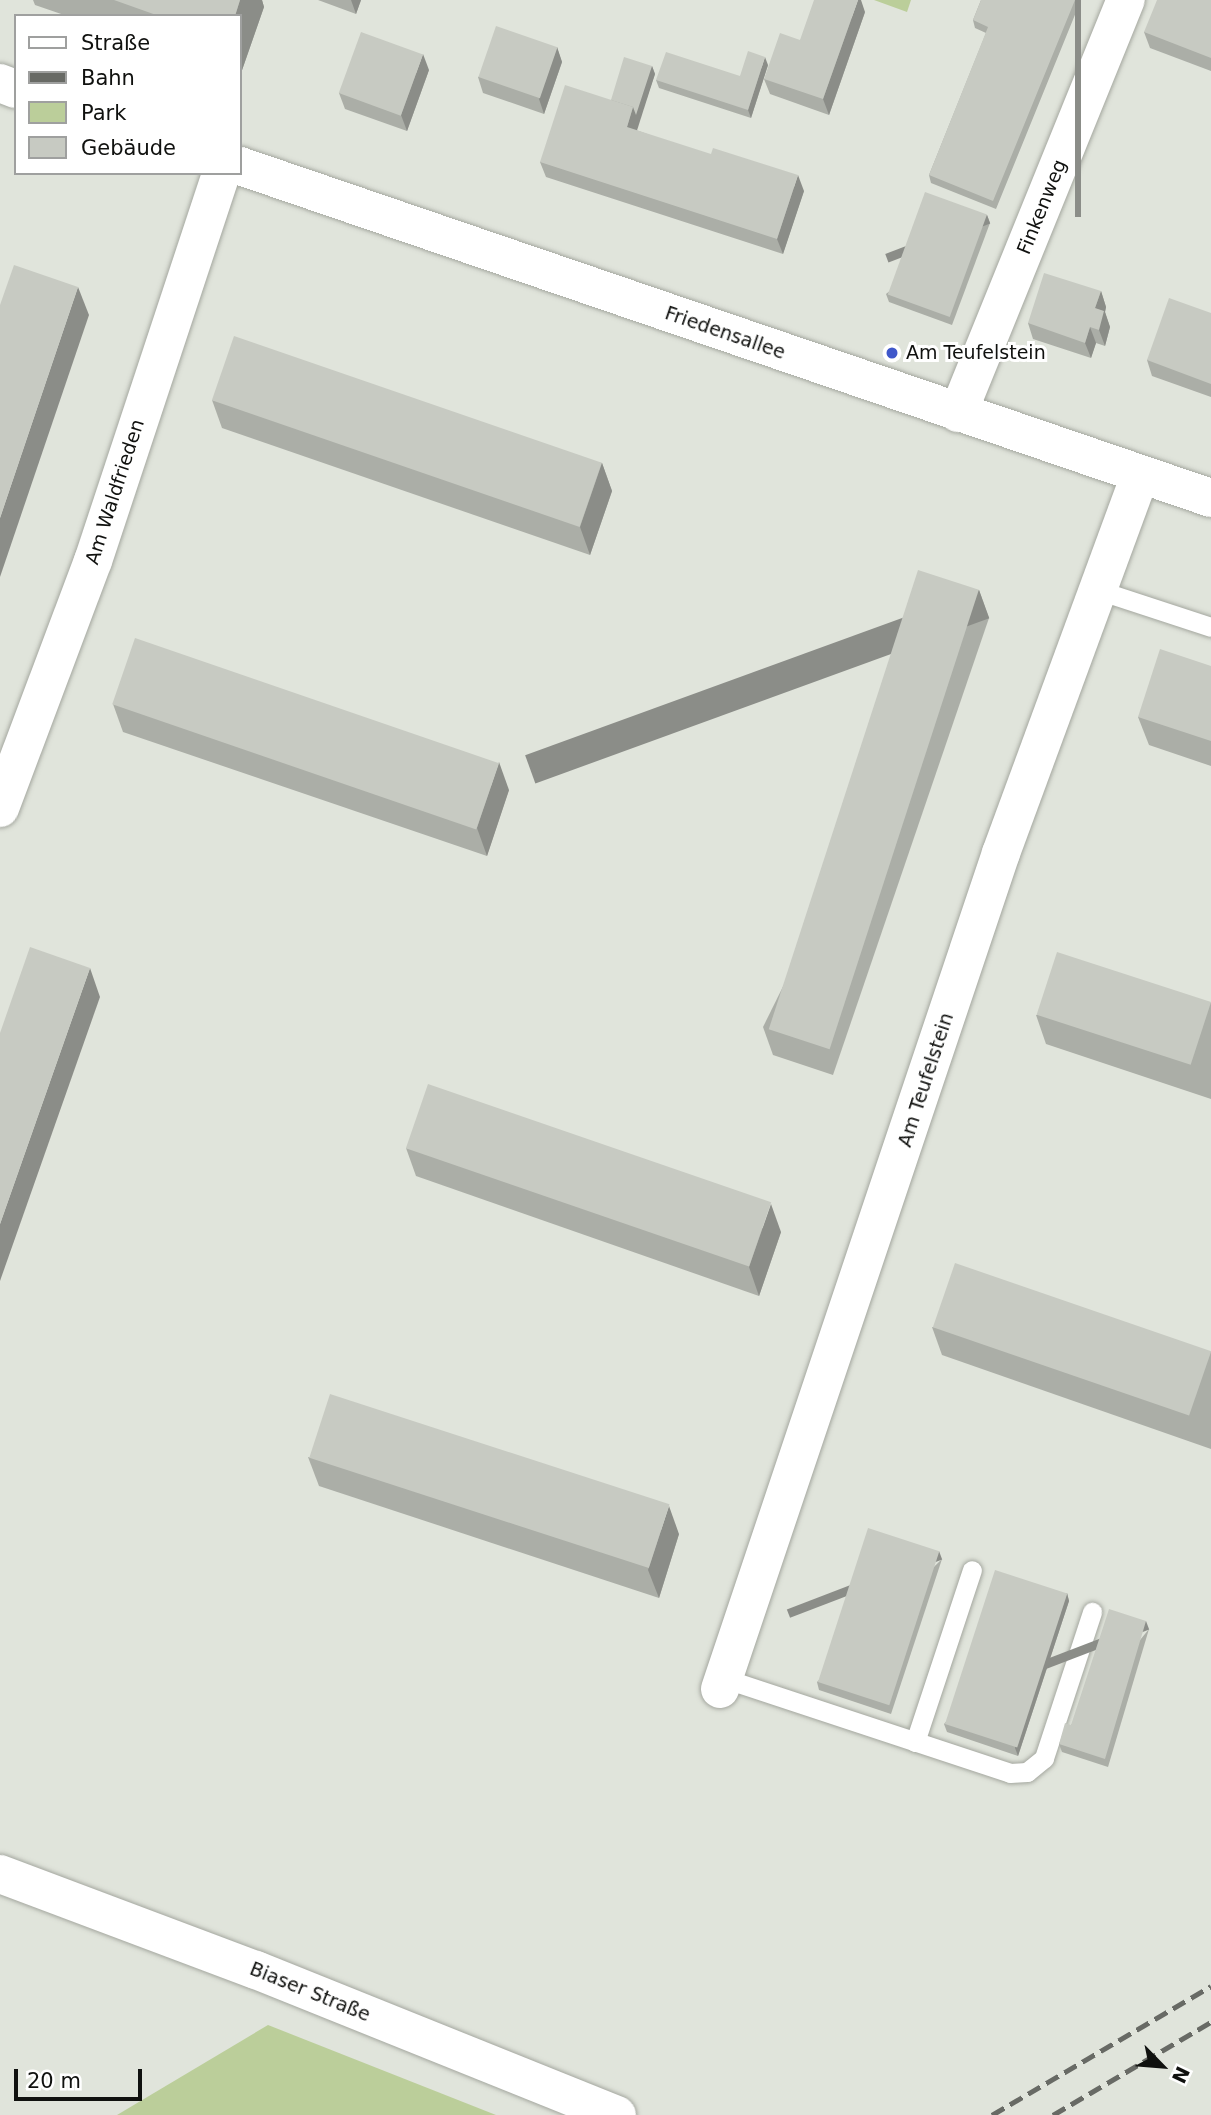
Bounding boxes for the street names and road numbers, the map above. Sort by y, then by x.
street label: Finkenweg [1013,156,1071,258]
street label: Friedensallee [662,302,788,364]
street label: Am Waldfrieden [81,417,149,567]
street label: Am Teufelstein [894,1010,958,1150]
street label: Biaser Straße [246,1957,374,2027]

